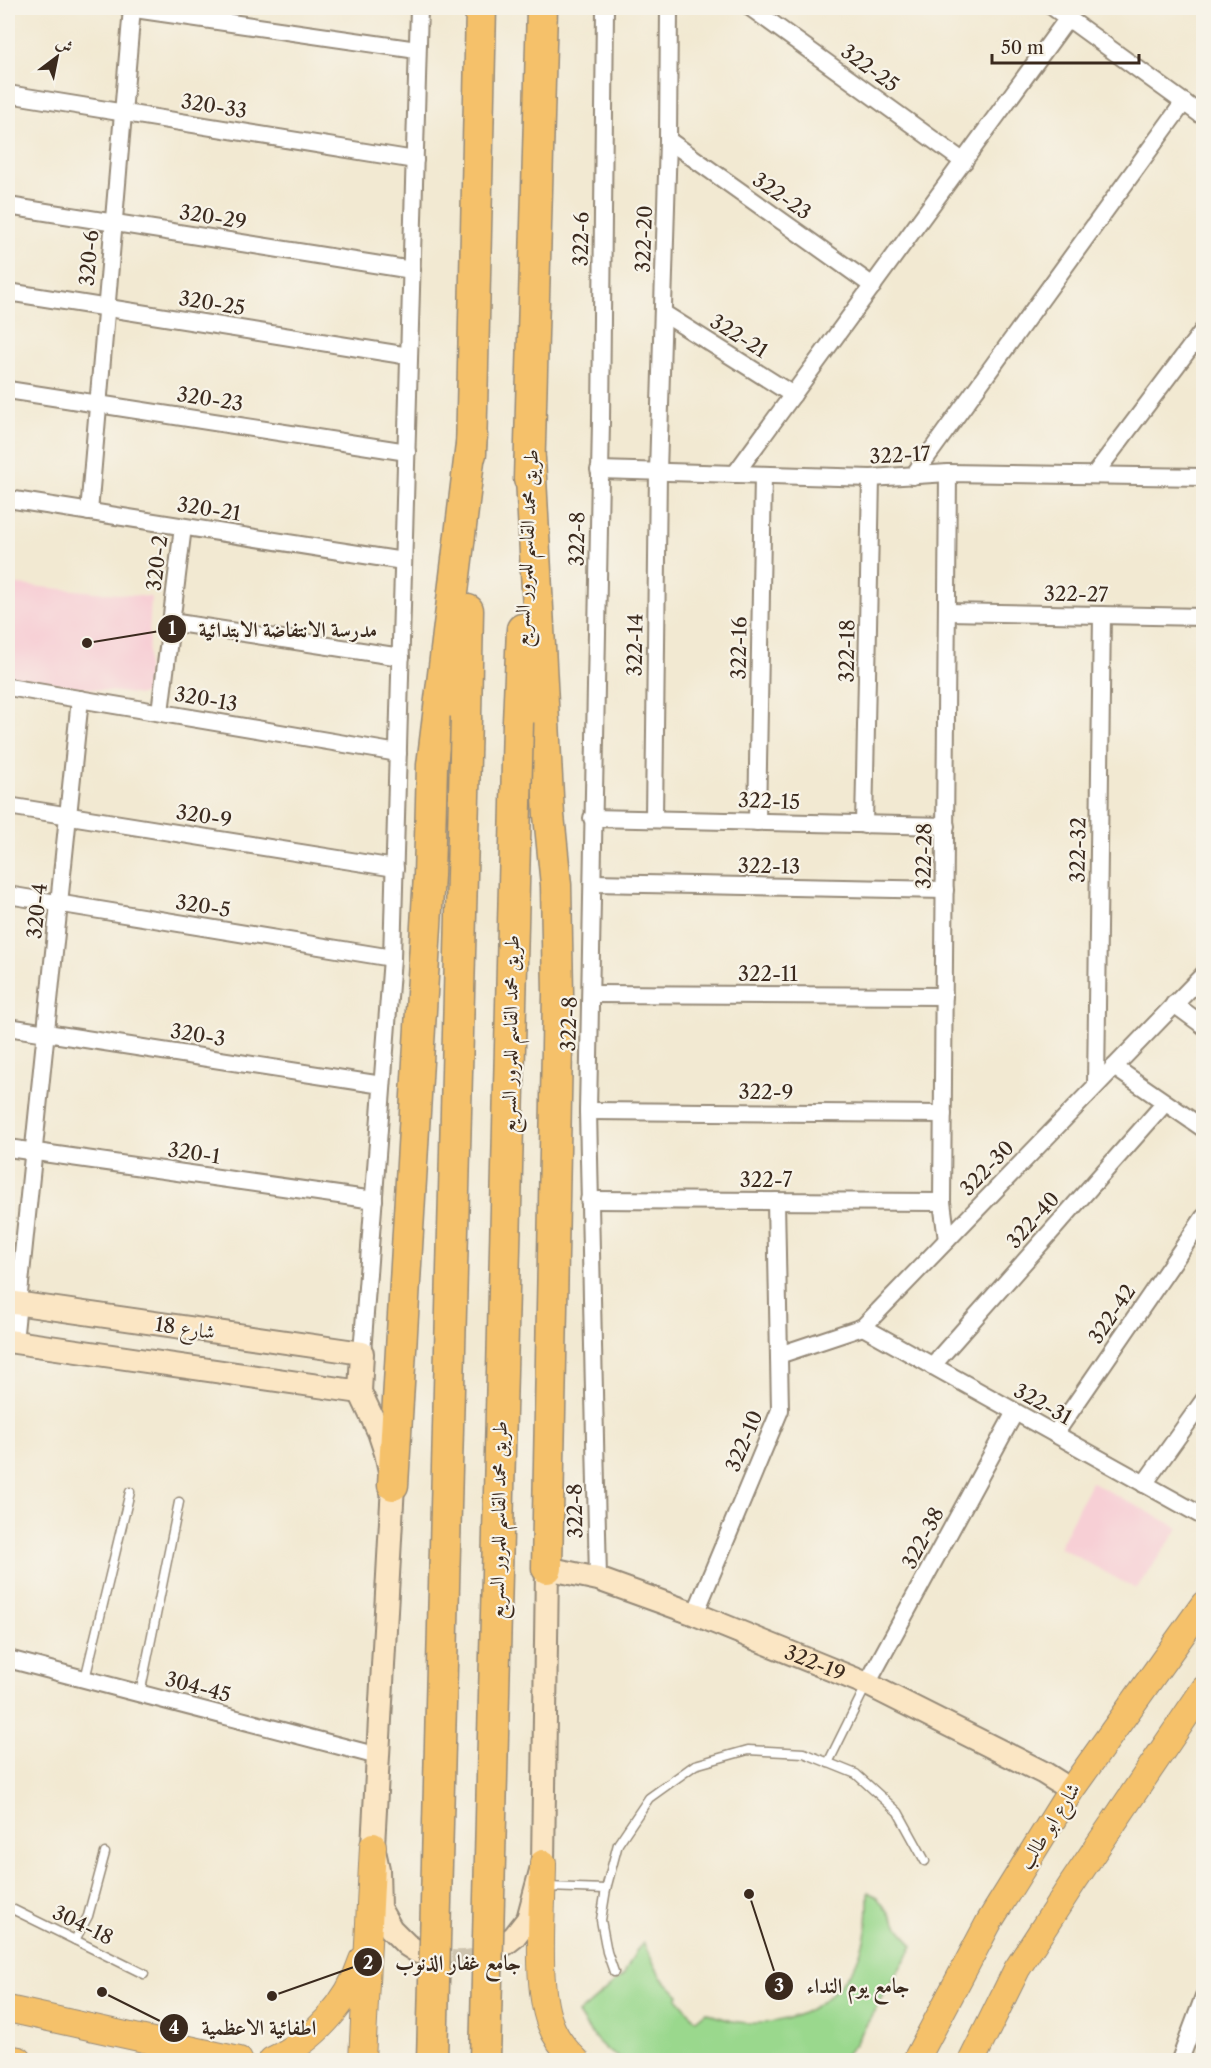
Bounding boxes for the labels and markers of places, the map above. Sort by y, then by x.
callout: مدرسة الانتفاضة الابتدائية [157,610,389,649]
callout: جامع غفار الذنوب [353,1943,533,1982]
callout: جامع يوم النداء [764,1967,921,2006]
callout: اطفائية الاعظمية [159,2008,328,2047]

